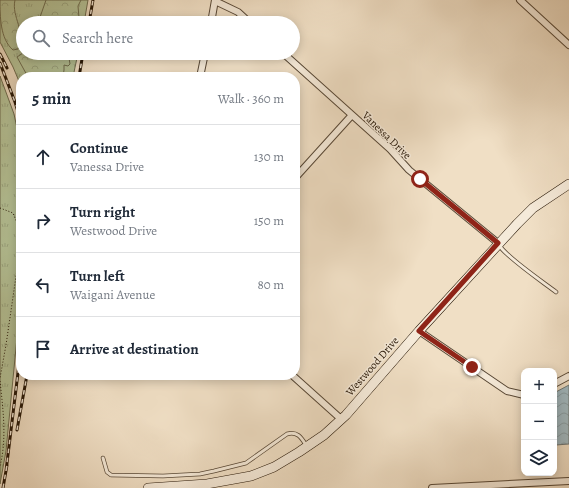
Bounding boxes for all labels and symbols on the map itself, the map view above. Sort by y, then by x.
street label: Vanessa Drive [358,107,414,163]
route start [411,170,429,188]
street label: Westwood Drive [342,334,402,400]
route end [463,358,481,376]

